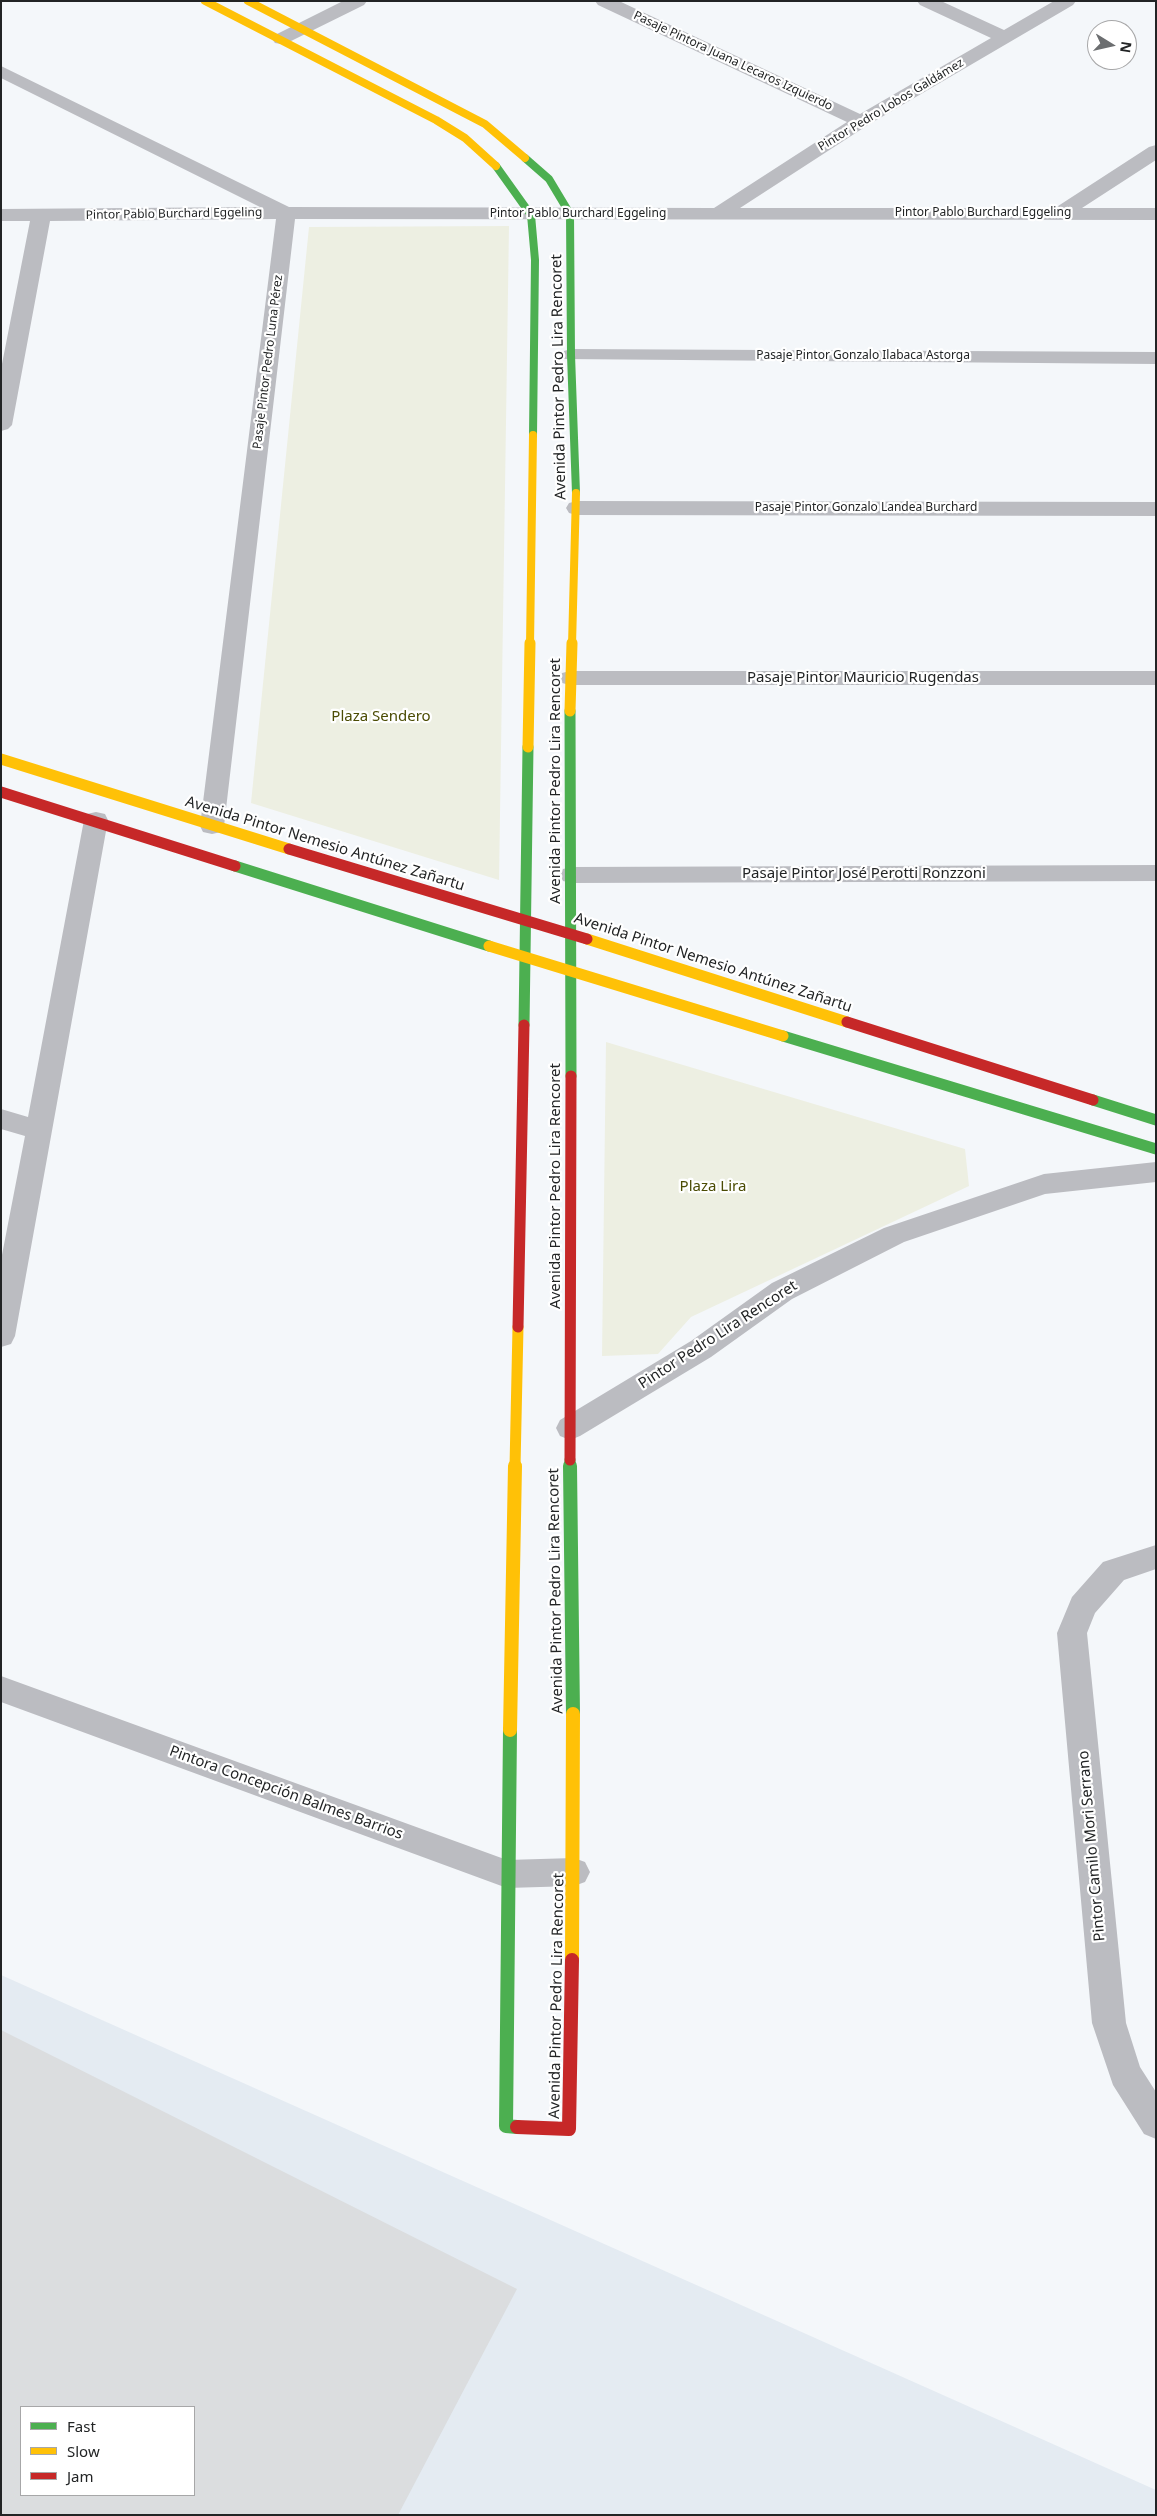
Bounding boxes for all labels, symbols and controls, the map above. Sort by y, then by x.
street label: Pasaje Pintora Juana Lecaros Izquierdo [631,8,835,114]
north arrow [1087,20,1137,70]
text: N [1116,40,1137,54]
street label: Pintor Pedro Lobos Galdámez [816,56,966,154]
street label: Pintor Pablo Burchard Eggeling [86,205,262,223]
street label: Pintor Pablo Burchard Eggeling [895,206,1071,220]
street label: Pintor Pablo Burchard Eggeling [490,207,666,221]
street label: Avenida Pintor Pedro Lira Rencoret [548,254,570,500]
street label: Pasaje Pintor Pedro Luna Pérez [250,274,286,450]
street label: Pasaje Pintor Gonzalo Ilabaca Astorga [756,349,970,363]
street label: Pasaje Pintor Gonzalo Landea Burchard [755,501,977,515]
street label: Avenida Pintor Pedro Lira Rencoret [547,658,565,904]
street label: Pasaje Pintor Mauricio Rugendas [747,669,979,687]
park label: Plaza Sendero [331,708,431,726]
street label: Avenida Pintor Nemesio Antúnez Zañartu [183,793,467,895]
street label: Pasaje Pintor José Perotti Ronzzoni [742,865,986,883]
street label: Avenida Pintor Nemesio Antúnez Zañartu [572,909,854,1017]
street label: Avenida Pintor Pedro Lira Rencoret [547,1063,565,1309]
park label: Plaza Lira [680,1178,746,1196]
street label: Pintor Pedro Lira Rencoret [635,1277,801,1393]
street label: Avenida Pintor Pedro Lira Rencoret [545,1468,567,1714]
street label: Pintora Concepción Balmes Barrios [167,1742,405,1844]
street label: Pintor Camilo Mori Serrano [1075,1750,1109,1942]
street label: Avenida Pintor Pedro Lira Rencoret [546,1873,568,2119]
legend [20,2406,195,2496]
text: Fast [67,2416,96,2436]
text: Slow [67,2441,100,2461]
text: Jam [67,2466,94,2486]

